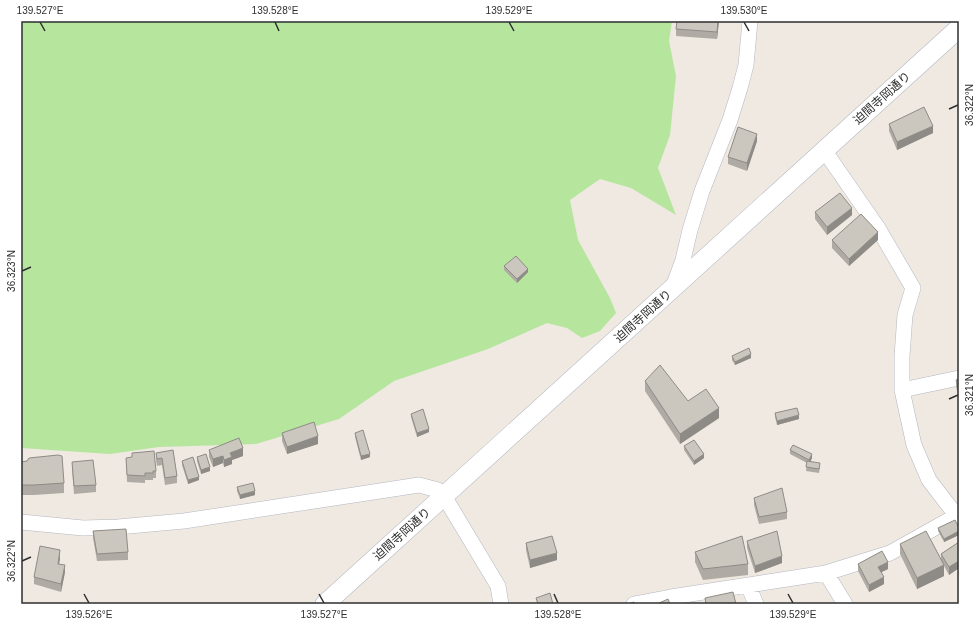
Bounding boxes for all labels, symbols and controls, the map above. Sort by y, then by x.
text: 139.527°E [17,5,64,16]
text: 139.528°E [252,5,299,16]
text: 139.529°E [486,5,533,16]
text: 139.530°E [721,5,768,16]
street label: 迫間寺岡通り [851,69,913,127]
text: 36.322°N [964,84,975,126]
text: 36.323°N [6,250,17,292]
street label: 迫間寺岡通り [612,287,674,345]
text: 36.321°N [964,374,975,416]
street label: 迫間寺岡通り [371,505,433,563]
text: 36.322°N [6,540,17,582]
text: 139.526°E [66,609,113,620]
text: 139.527°E [301,609,348,620]
text: 139.528°E [535,609,582,620]
text: 139.529°E [770,609,817,620]

